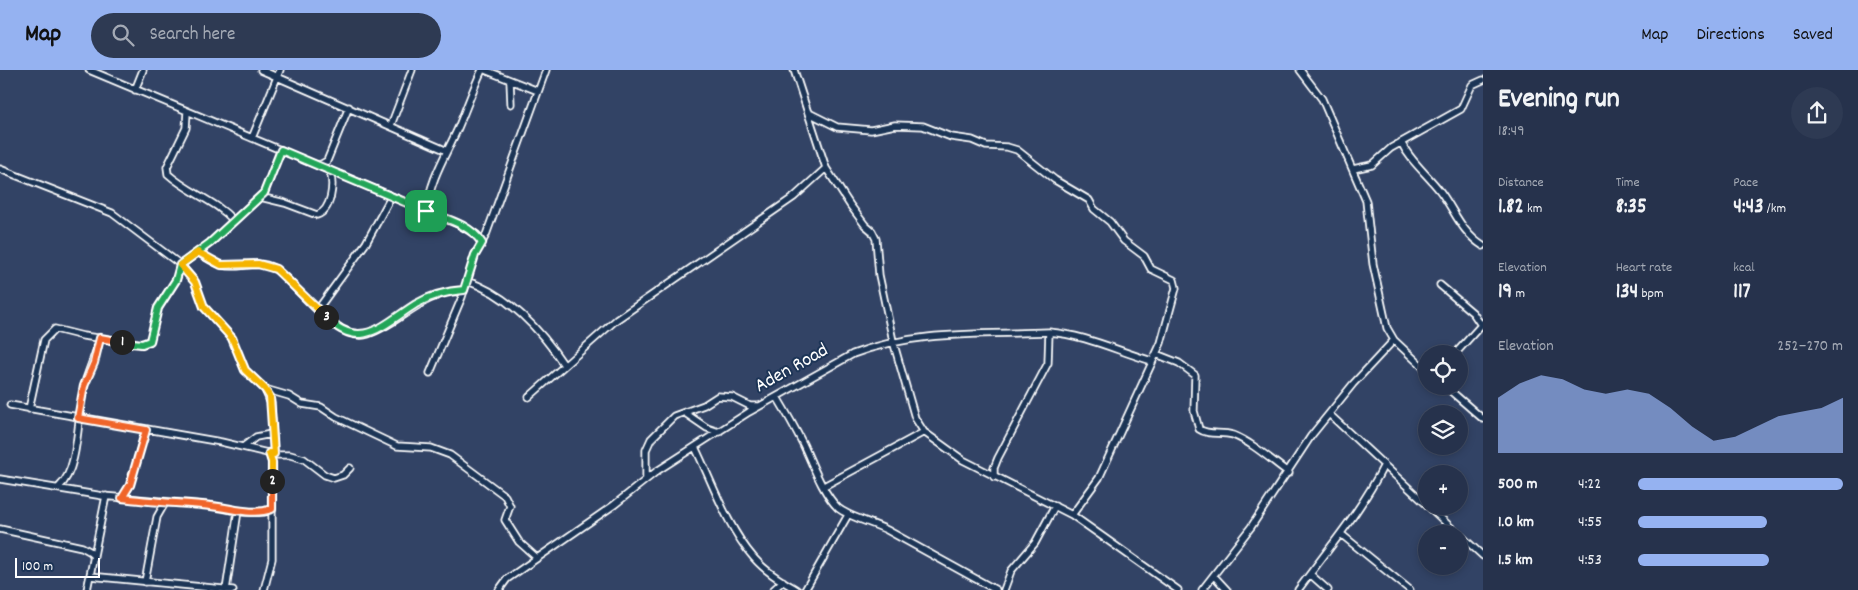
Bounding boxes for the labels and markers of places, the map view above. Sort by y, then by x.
pin [405,190,447,232]
pin: 3 [314,304,338,330]
pin: 1 [110,330,134,354]
pin: 2 [260,468,284,494]

